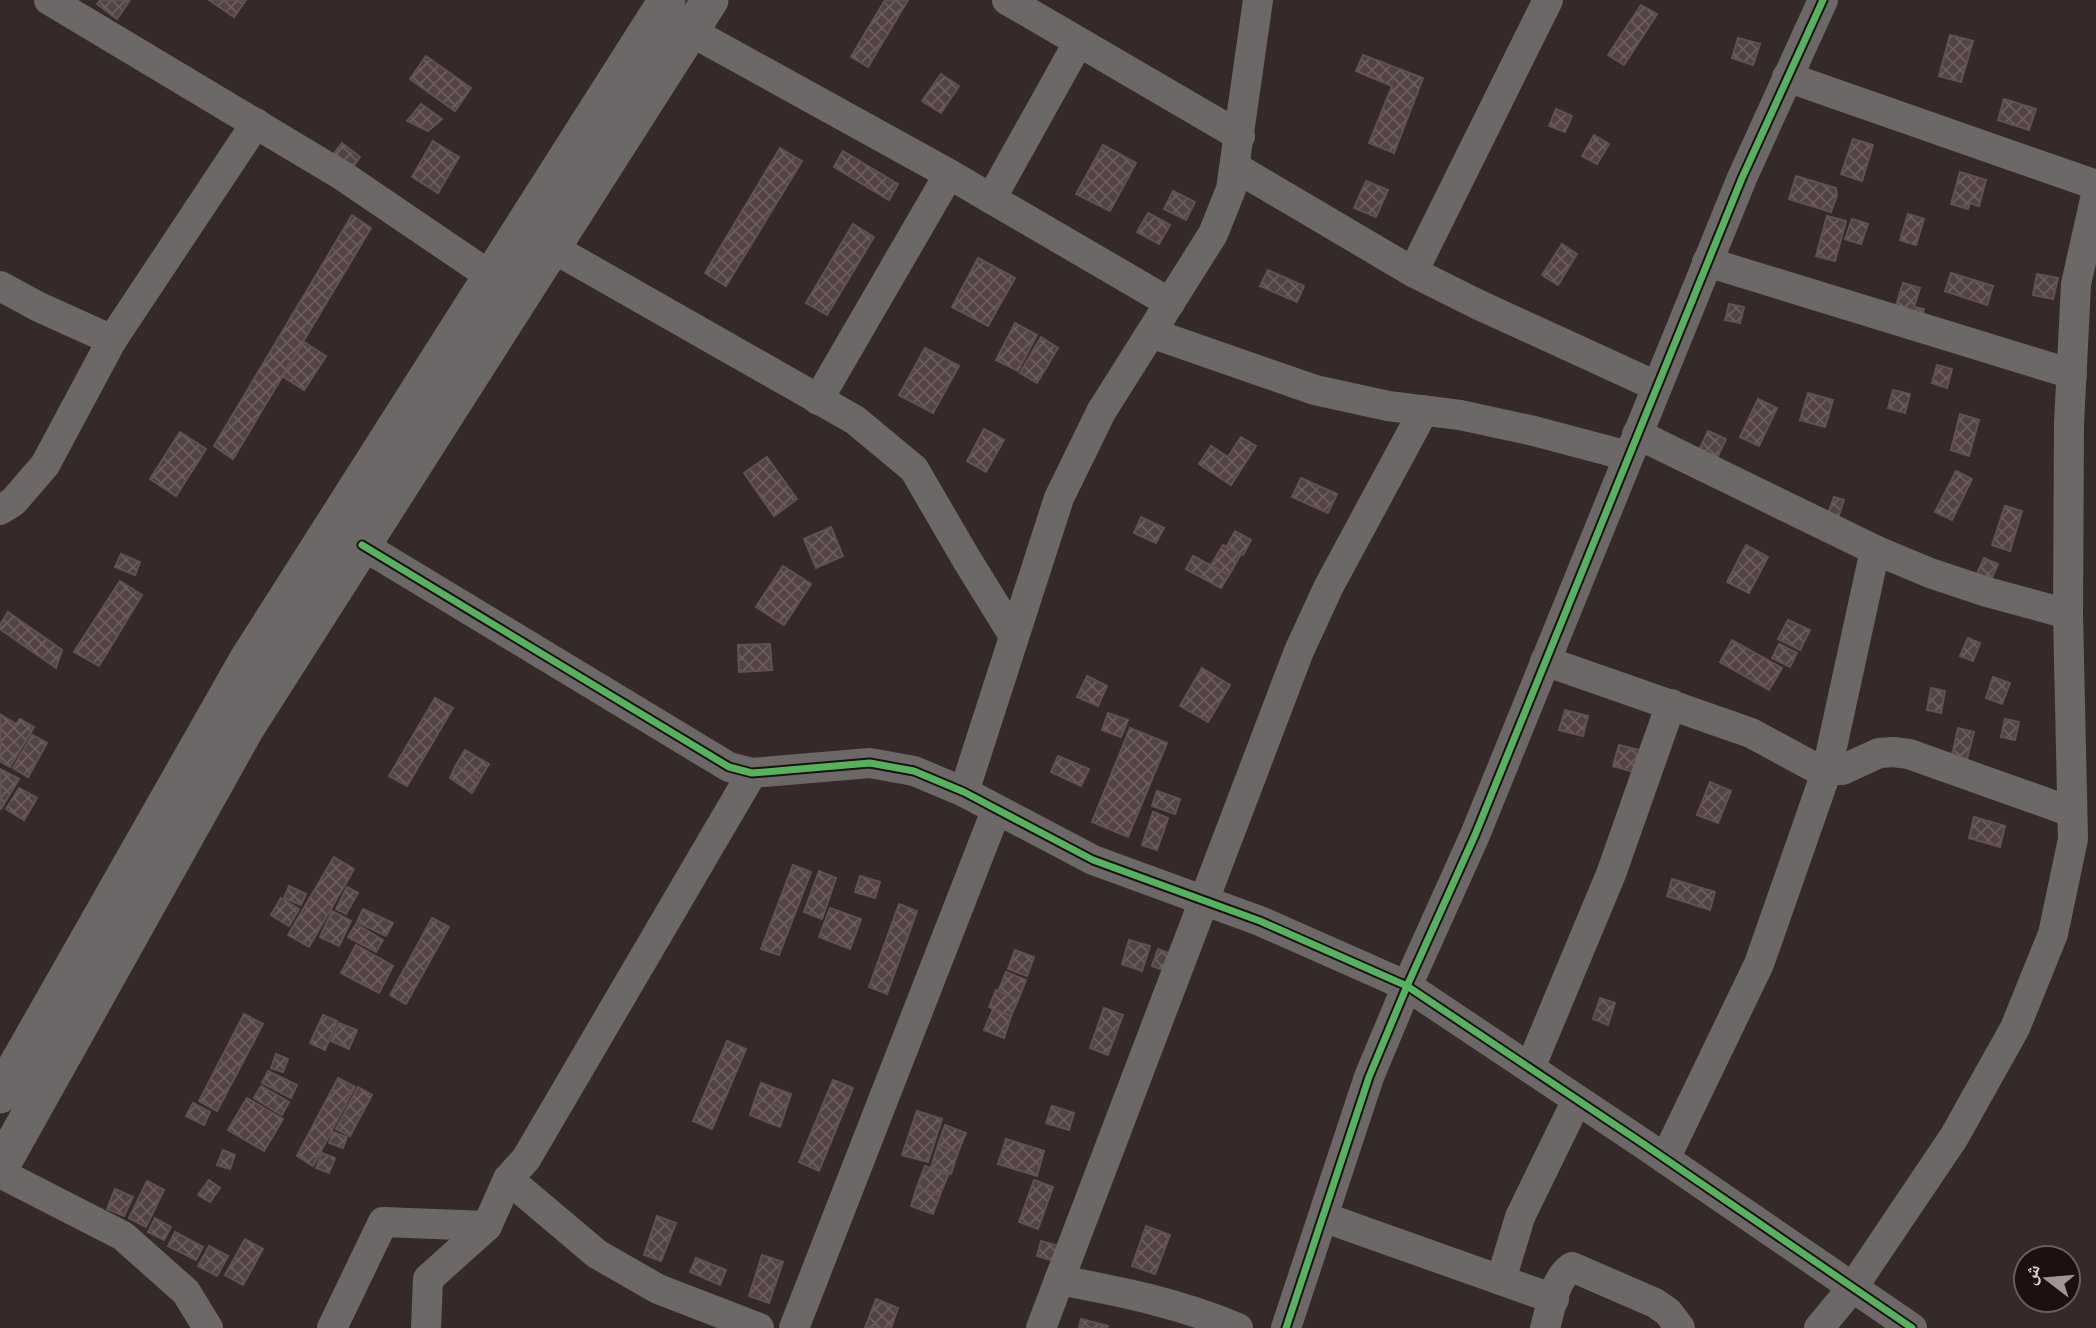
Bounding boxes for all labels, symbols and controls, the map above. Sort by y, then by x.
north arrow [2012,1244,2082,1314]
text: ش [2016,1261,2045,1287]

